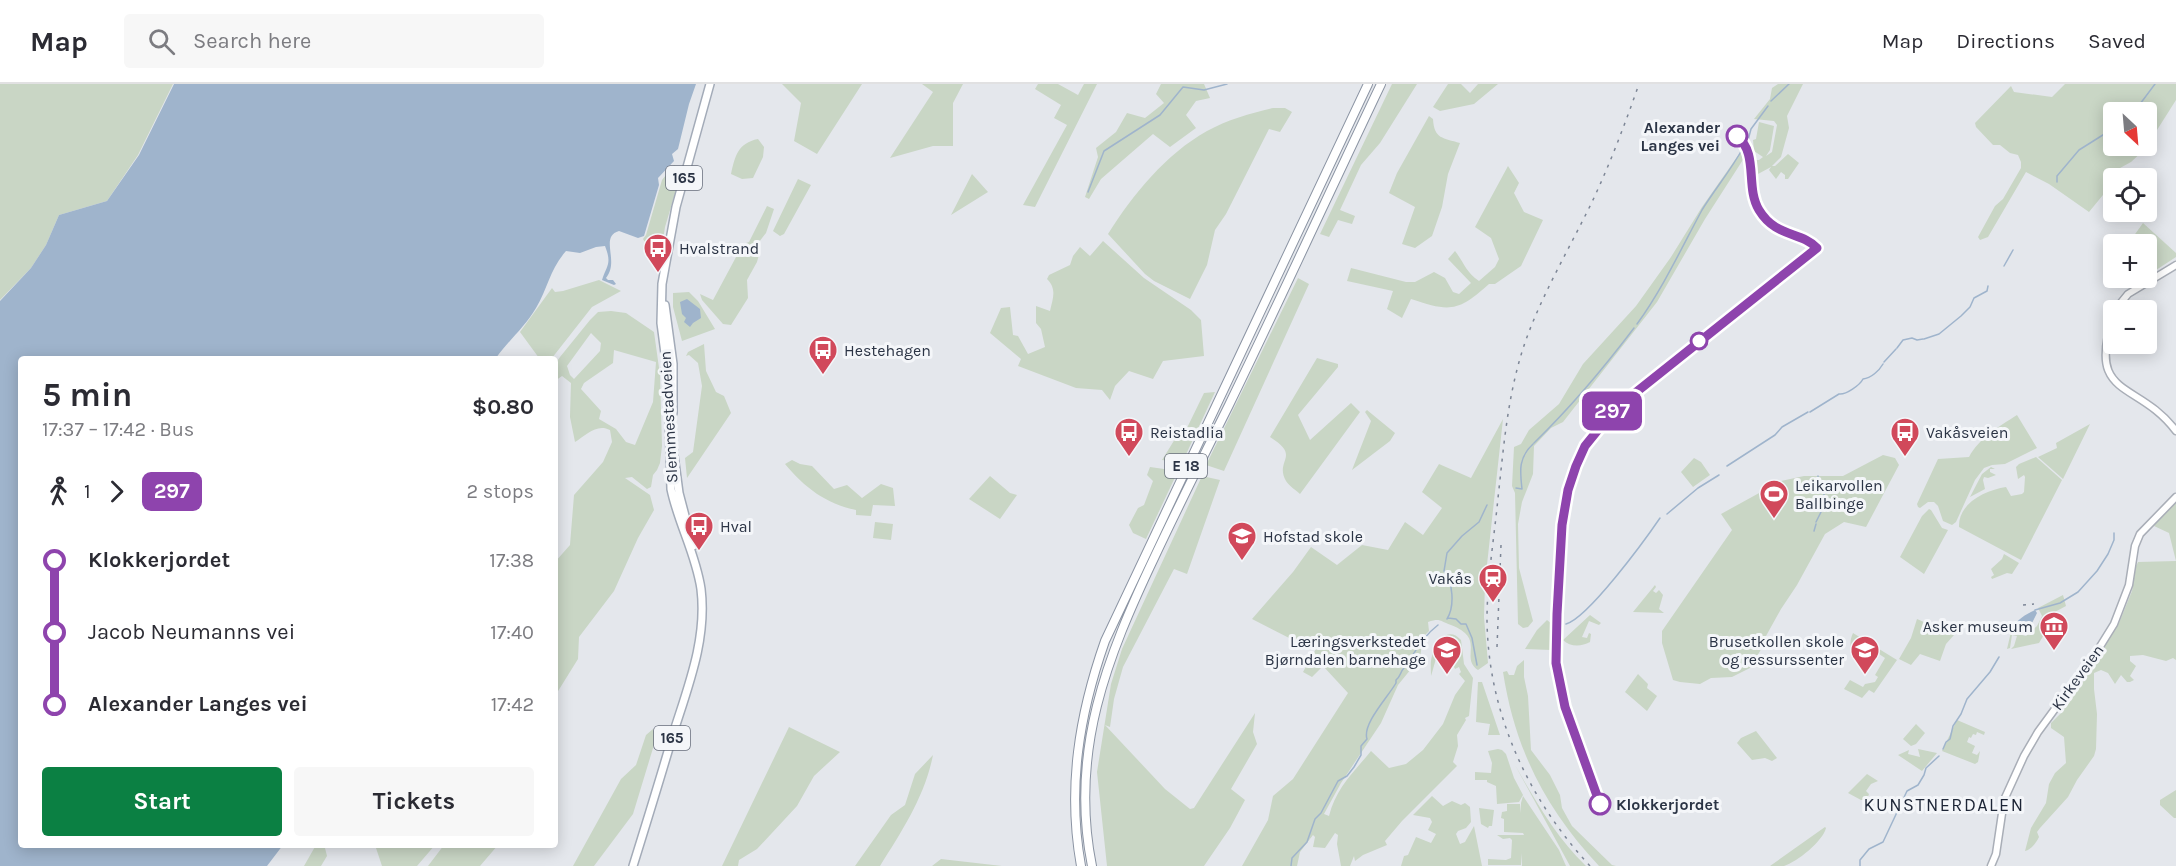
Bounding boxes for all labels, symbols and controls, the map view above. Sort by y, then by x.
search box [124,14,544,68]
text: Map [30,25,88,58]
icon: search [145,25,178,58]
text: Search here [193,28,311,54]
text: Map [1882,29,1923,53]
text: Directions [1956,29,2055,53]
text: Saved [2088,29,2146,53]
north arrow [2103,102,2157,156]
map controls [2103,102,2157,354]
place label: Alexander Langes vei [1640,118,1721,155]
marker: Alexander Langes vei [1726,125,1748,147]
road number: 165 [666,166,702,190]
button: locate [2103,168,2157,222]
bus stop icon: Hvalstrand [642,232,674,274]
button: + [2103,234,2157,288]
place label: Hvalstrand [679,239,759,258]
button: − [2103,300,2157,354]
unlabelled marker [1690,332,1708,350]
bus stop icon: Hestehagen [807,334,839,376]
place label: Hestehagen [844,341,931,360]
street label: Slemmestadveien [656,350,681,483]
text: 5 min [42,376,132,414]
line badge: 297 [1578,392,1646,430]
text: $0.80 [472,394,534,420]
text: 297 [1594,399,1630,423]
bus stop icon: Reistadlia [1113,416,1145,458]
bus stop icon: Vakåsveien [1889,416,1921,458]
text: 17:37 – 17:42 · Bus [42,418,194,441]
place label: Reistadlia [1150,423,1224,442]
place label: Vakåsveien [1926,423,2008,442]
road number: E 18 [1165,454,1207,478]
icon: walk [42,475,75,508]
icon: forward [100,475,133,508]
place label: Leikarvollen Ballbinge [1795,476,1883,513]
sports icon: Leikarvollen Ballbinge [1758,478,1790,520]
text: 297 [154,479,190,503]
text: 1 [84,480,91,503]
text: 2 stops [467,480,534,503]
bus stop icon: Hval [683,510,715,552]
place label: Hval [720,517,752,536]
school or university icon: Hofstad skole [1226,520,1258,562]
place label: Hofstad skole [1263,527,1363,546]
text: Klokkerjordet [88,547,230,573]
text: 17:38 [489,549,534,572]
station icon: Vakås [1477,562,1509,604]
place label: Vakås [1428,569,1472,588]
museum icon: Asker museum [2038,610,2070,652]
place label: Asker museum [1923,617,2033,636]
text: Jacob Neumanns vei [88,619,295,645]
text: 17:40 [490,621,534,644]
place label: Læringsverkstedet Bjørndalen barnehage [1265,632,1426,669]
place label: Brusetkollen skole og ressurssenter [1709,632,1844,669]
school or university icon: Læringsverkstedet Bjørndalen barnehage [1431,634,1463,676]
school or university icon: Brusetkollen skole og ressurssenter [1849,634,1881,676]
street label: Kirkeveien [2047,641,2108,714]
text: Alexander Langes vei [88,691,308,717]
text: 17:42 [491,693,534,716]
road number: 165 [654,726,690,750]
button: Start [42,767,282,836]
button: Tickets [294,767,534,836]
marker: Klokkerjordet [1589,793,1611,815]
district label: KUNSTNERDALEN [1864,794,2024,816]
place label: Klokkerjordet [1616,795,1719,814]

